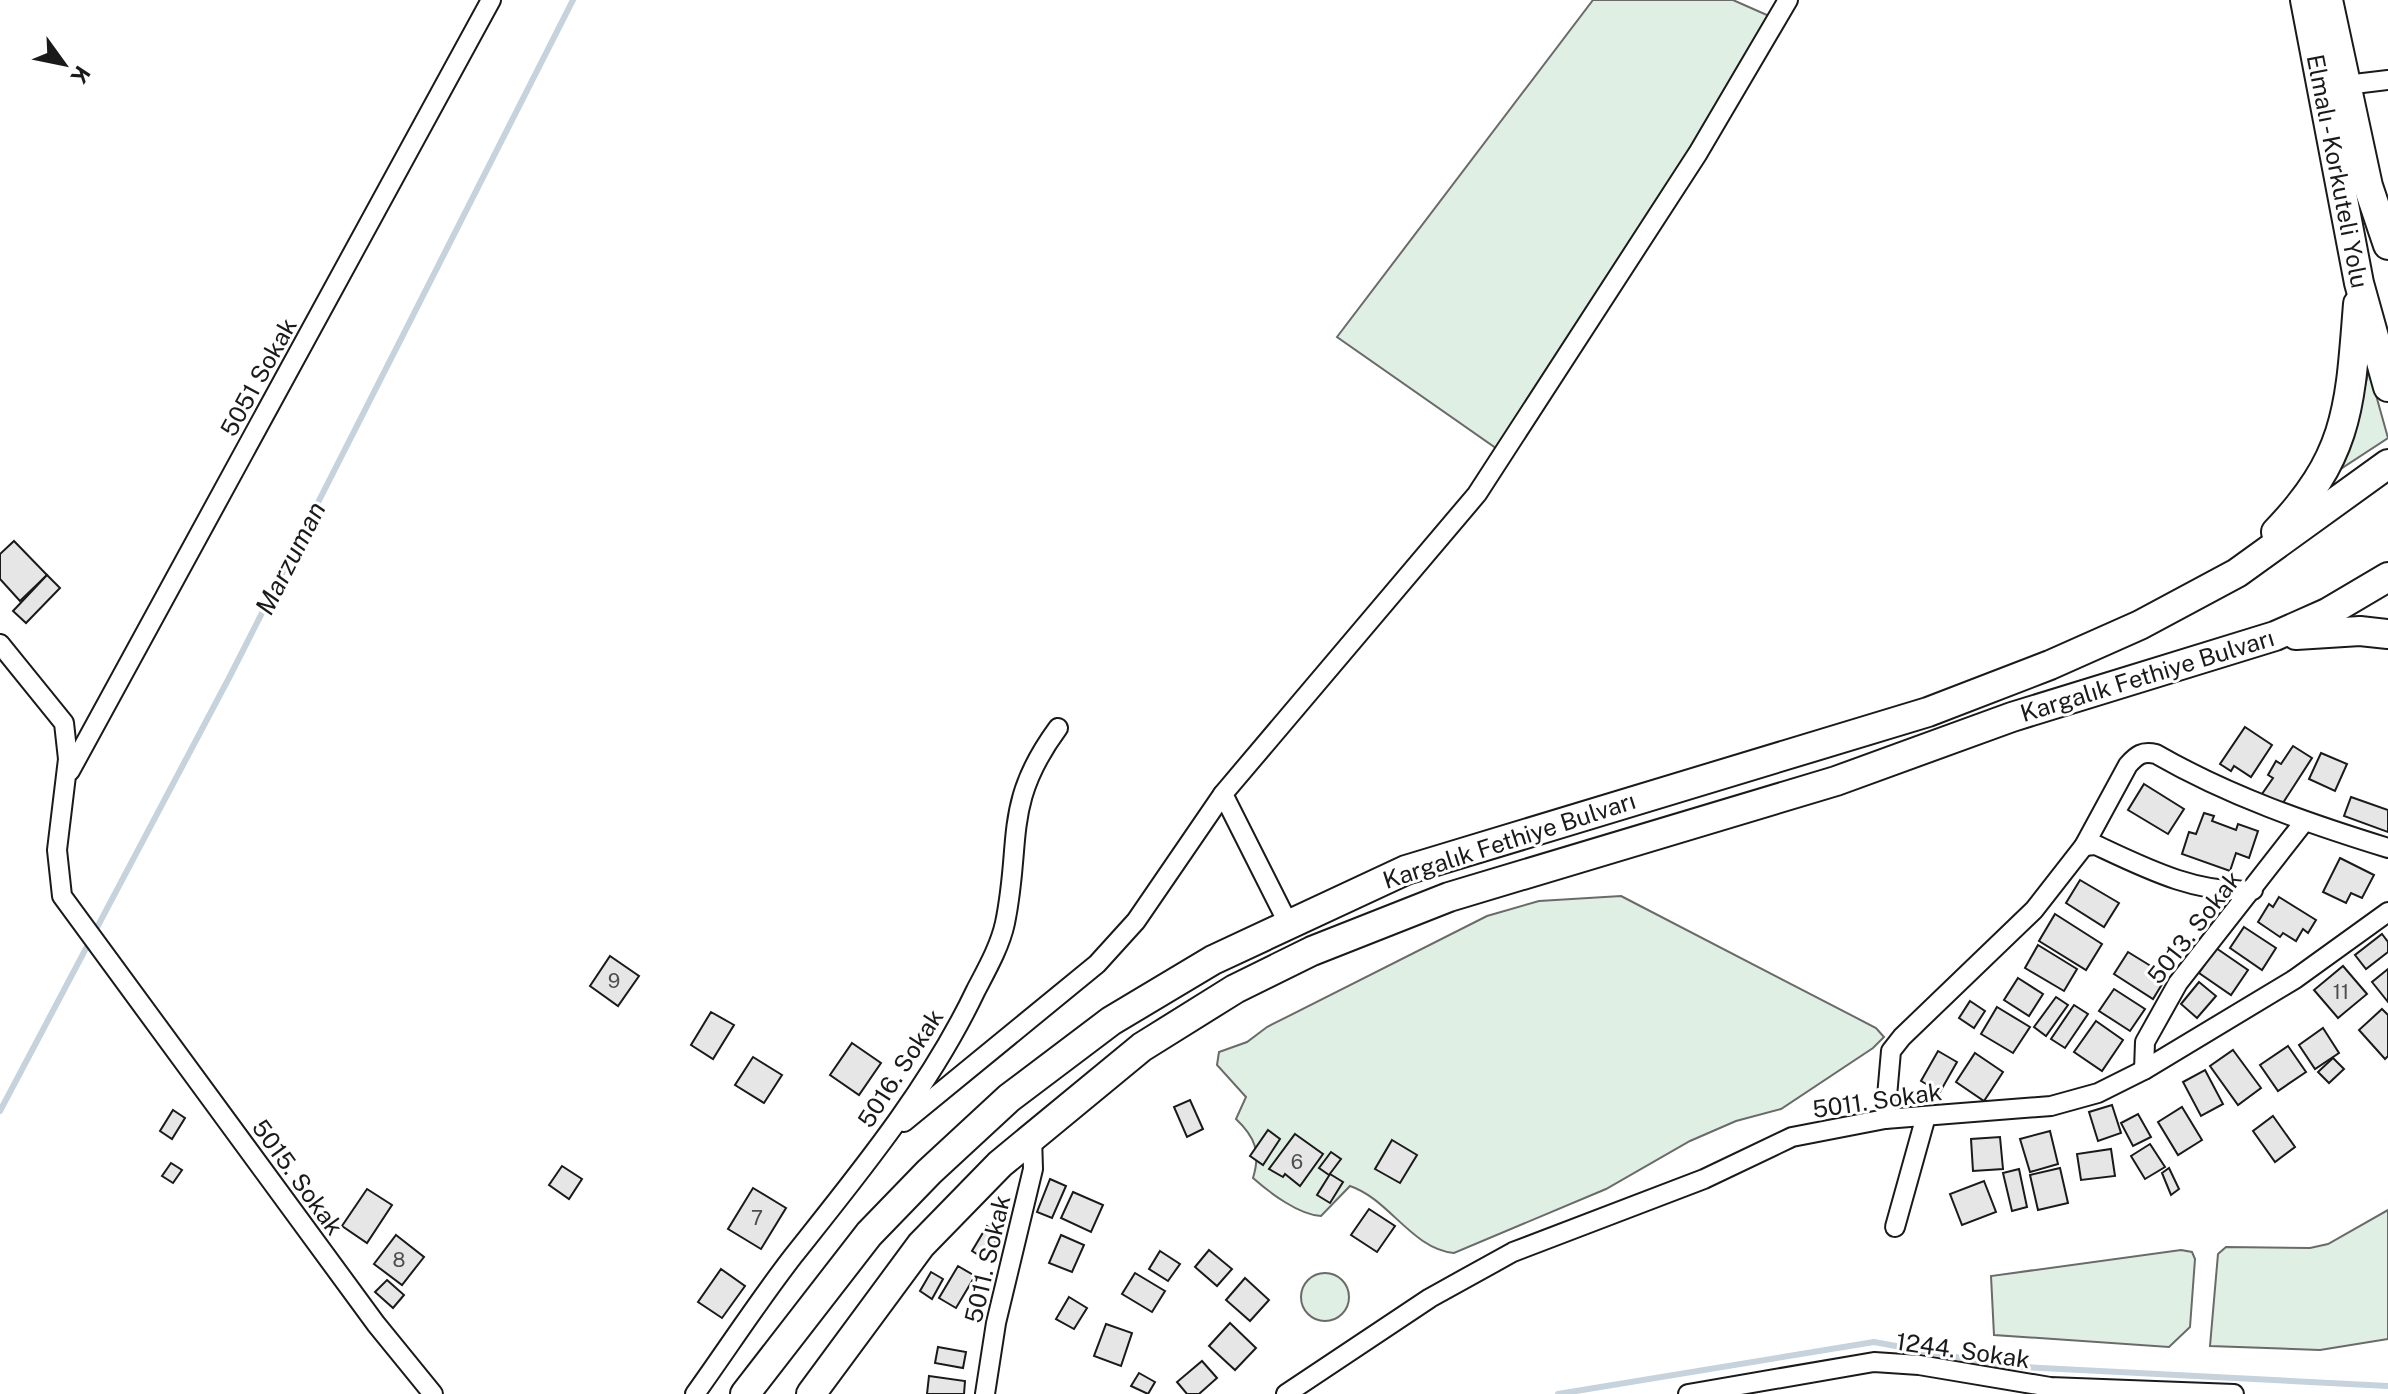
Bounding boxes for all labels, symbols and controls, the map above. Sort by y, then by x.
north arrow [24,24,104,104]
street label: Elmalı - Korkuteli Yolu [2302,52,2374,290]
text: K [65,61,96,89]
street label: 5051 Sokak [214,313,302,441]
water label: Marzuman [248,496,332,620]
street label: Kargalık Fethiye Bulvarı [2017,623,2277,727]
street label: Kargalık Fethiye Bulvarı [1379,786,1639,894]
street label: 5013. Sokak [2141,865,2247,989]
house number: 9 [608,969,620,993]
house number: 11 [2333,980,2349,1004]
street label: 5016. Sokak [851,1004,949,1132]
street label: 5011. Sokak [1811,1077,1943,1123]
street label: 5015. Sokak [247,1114,349,1240]
house number: 6 [1291,1150,1303,1174]
street label: 5011. Sokak [959,1192,1015,1326]
house number: 7 [751,1206,763,1230]
house number: 8 [393,1248,405,1272]
street label: 1244. Sokak [1894,1327,2032,1373]

